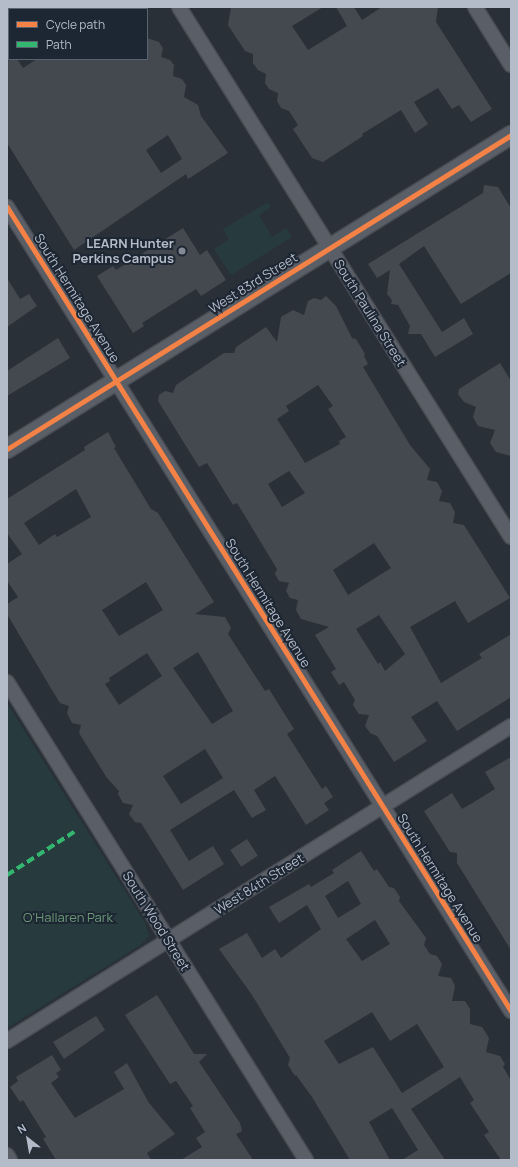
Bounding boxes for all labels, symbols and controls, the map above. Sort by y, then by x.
legend [8,8,148,60]
text: Cycle path [46,16,105,33]
text: Path [46,36,72,53]
street label: South Hermitage Avenue [31,231,123,365]
place label: LEARN Hunter Perkins Campus [72,236,174,267]
marker: LEARN Hunter Perkins Campus [177,246,187,256]
street label: West 83rd Street [206,250,300,316]
street label: South Paulina Street [331,257,409,369]
street label: South Hermitage Avenue [222,536,314,670]
street label: South Hermitage Avenue [394,811,486,945]
street label: West 84th Street [211,850,307,918]
street label: South Wood Street [119,868,193,974]
park label: O'Hallaren Park [23,909,113,925]
north arrow [8,1119,48,1159]
text: N [14,1120,29,1137]

